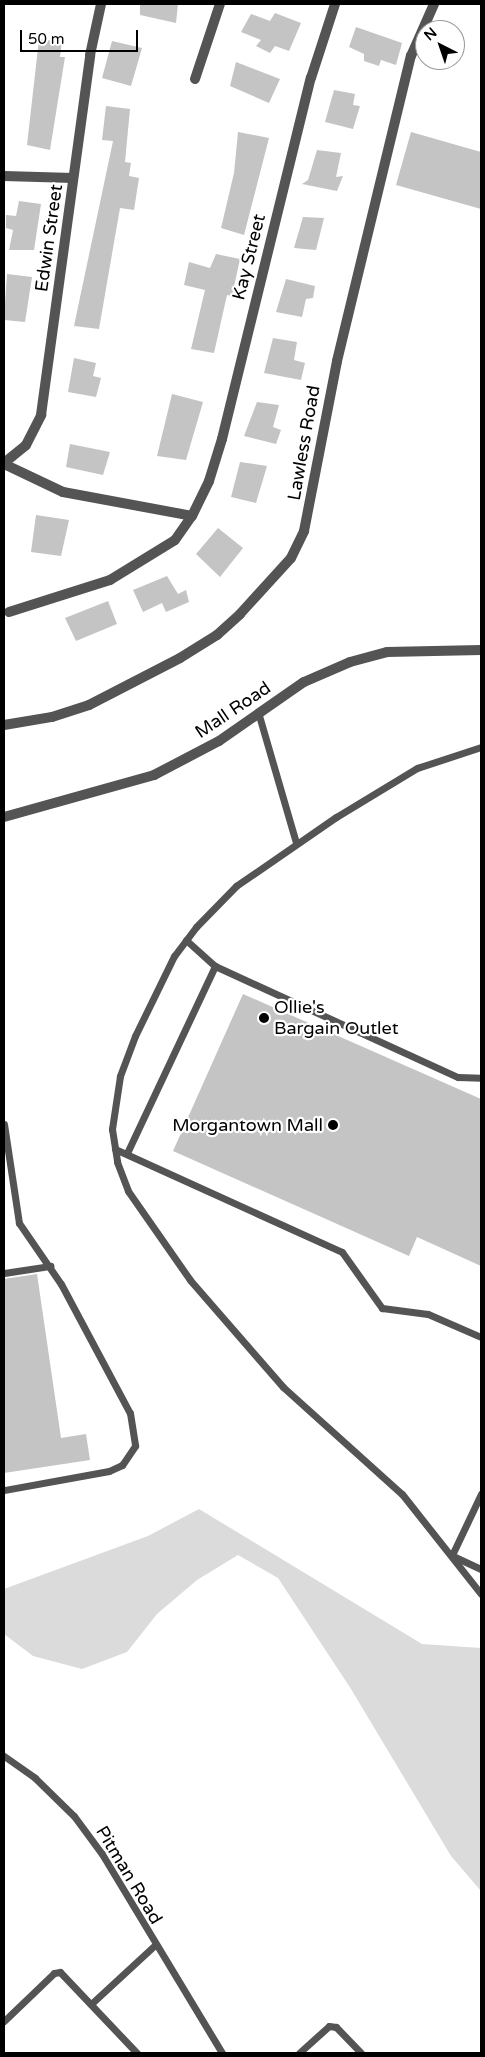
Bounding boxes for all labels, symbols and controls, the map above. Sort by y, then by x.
scale bar [22,20,140,52]
north arrow [415,20,465,70]
text: N [421,24,440,44]
text: 50 m [28,30,65,48]
street label: Edwin Street [31,183,67,293]
street label: Kay Street [228,212,270,302]
street label: Lawless Road [283,384,325,502]
street label: Mall Road [191,677,275,743]
place label: Ollie's Bargain Outlet [274,997,399,1040]
marker: Ollie's Bargain Outlet [258,1012,270,1024]
place label: Morgantown Mall [172,1114,323,1136]
marker: Morgantown Mall [327,1119,339,1131]
street label: Pitman Road [91,1822,167,1928]

